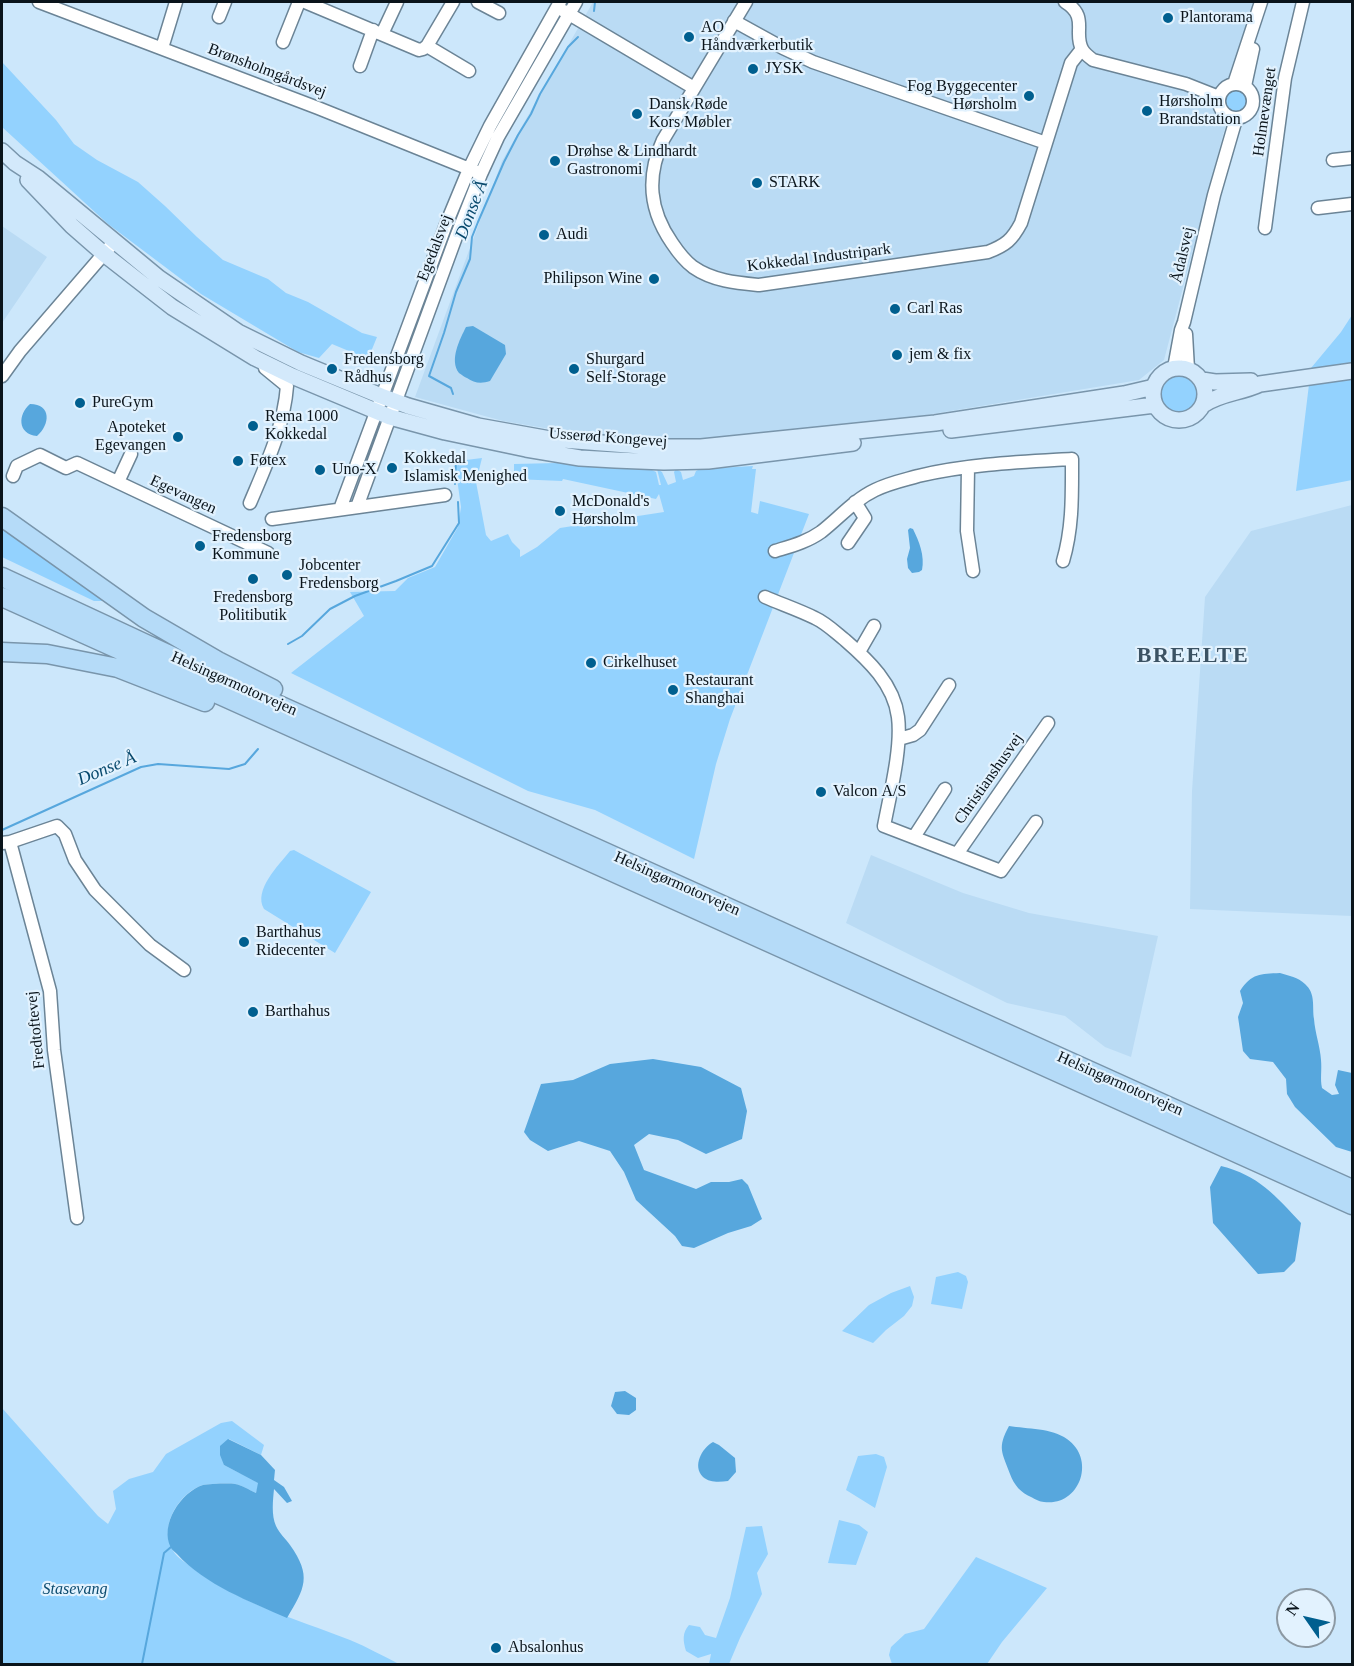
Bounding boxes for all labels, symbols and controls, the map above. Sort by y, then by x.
place label: Plantorama [1180,8,1253,28]
marker: Plantorama [1161,11,1175,25]
place label: AO Håndværkerbutik [701,18,813,56]
marker: AO Håndværkerbutik [682,30,696,44]
street label: Brønsholmgårdsvej [205,40,329,102]
place label: JYSK [765,59,803,79]
marker: JYSK [746,62,760,76]
street label: Holmevænget [1249,66,1281,158]
place label: Fog Byggecenter Hørsholm [907,77,1017,115]
marker: Fog Byggecenter Hørsholm [1022,89,1036,103]
place label: Hørsholm Brandstation [1159,92,1241,130]
place label: Dansk Røde Kors Møbler [649,95,731,133]
marker: Hørsholm Brandstation [1140,104,1154,118]
marker: Dansk Røde Kors Møbler [630,107,644,121]
place label: Drøhse & Lindhardt Gastronomi [567,142,697,180]
marker: Drøhse & Lindhardt Gastronomi [548,154,562,168]
place label: STARK [769,173,820,193]
marker: STARK [750,176,764,190]
water label: Donse Å [451,177,493,243]
street label: Egedalsvej [413,212,457,284]
place label: Audi [556,225,588,245]
street label: Ådalsvej [1167,225,1199,285]
marker: Audi [537,228,551,242]
street label: Kokkedal Industripark [746,240,892,276]
place label: Philipson Wine [544,269,642,289]
marker: Philipson Wine [647,272,661,286]
place label: Carl Ras [907,299,963,319]
marker: Carl Ras [888,302,902,316]
place label: jem & fix [909,345,971,365]
marker: jem & fix [890,348,904,362]
place label: Fredensborg Rådhus [344,350,424,388]
place label: Shurgard Self-Storage [586,350,666,388]
marker: Fredensborg Rådhus [325,362,339,376]
marker: Shurgard Self-Storage [567,362,581,376]
place label: PureGym [92,393,153,413]
marker: PureGym [73,396,87,410]
place label: Rema 1000 Kokkedal [265,407,338,445]
place label: Apoteket Egevangen [95,418,166,456]
marker: Rema 1000 Kokkedal [246,419,260,433]
street label: Usserød Kongevej [548,424,668,452]
marker: Apoteket Egevangen [171,430,185,444]
place label: Kokkedal Islamisk Menighed [404,449,527,487]
place label: Føtex [250,451,286,471]
marker: Føtex [231,454,245,468]
place label: Uno-X [332,460,376,480]
marker: Kokkedal Islamisk Menighed [385,461,399,475]
marker: Uno-X [313,463,327,477]
street label: Egevangen [147,471,219,519]
place label: McDonald's Hørsholm [572,492,650,530]
marker: McDonald's Hørsholm [553,504,567,518]
place label: Fredensborg Kommune [212,527,292,565]
marker: Fredensborg Kommune [193,539,207,553]
place label: Jobcenter Fredensborg [299,556,379,594]
marker: Jobcenter Fredensborg [280,568,294,582]
marker: Fredensborg Politibutik [246,572,260,586]
place label: Fredensborg Politibutik [213,588,293,626]
district label: BREELTE [1137,643,1249,669]
street label: Helsingørmotorvejen [168,648,300,720]
place label: Cirkelhuset [603,653,677,673]
marker: Cirkelhuset [584,656,598,670]
place label: Restaurant Shanghai [685,671,753,709]
marker: Restaurant Shanghai [666,683,680,697]
street label: Christianshusvej [951,730,1027,828]
water label: Donse Å [74,747,140,791]
place label: Valcon A/S [833,782,906,802]
marker: Valcon A/S [814,785,828,799]
street label: Helsingørmotorvejen [611,848,743,920]
place label: Barthahus Ridecenter [256,923,325,961]
marker: Barthahus Ridecenter [237,935,251,949]
street label: Fredtoftevej [22,990,50,1070]
place label: Barthahus [265,1002,330,1022]
marker: Barthahus [246,1005,260,1019]
street label: Helsingørmotorvejen [1054,1048,1186,1120]
park label: Stasevang [43,1580,107,1600]
north arrow [1276,1588,1336,1648]
text: N [1282,1599,1303,1618]
place label: Absalonhus [508,1638,584,1658]
marker: Absalonhus [489,1641,503,1655]

